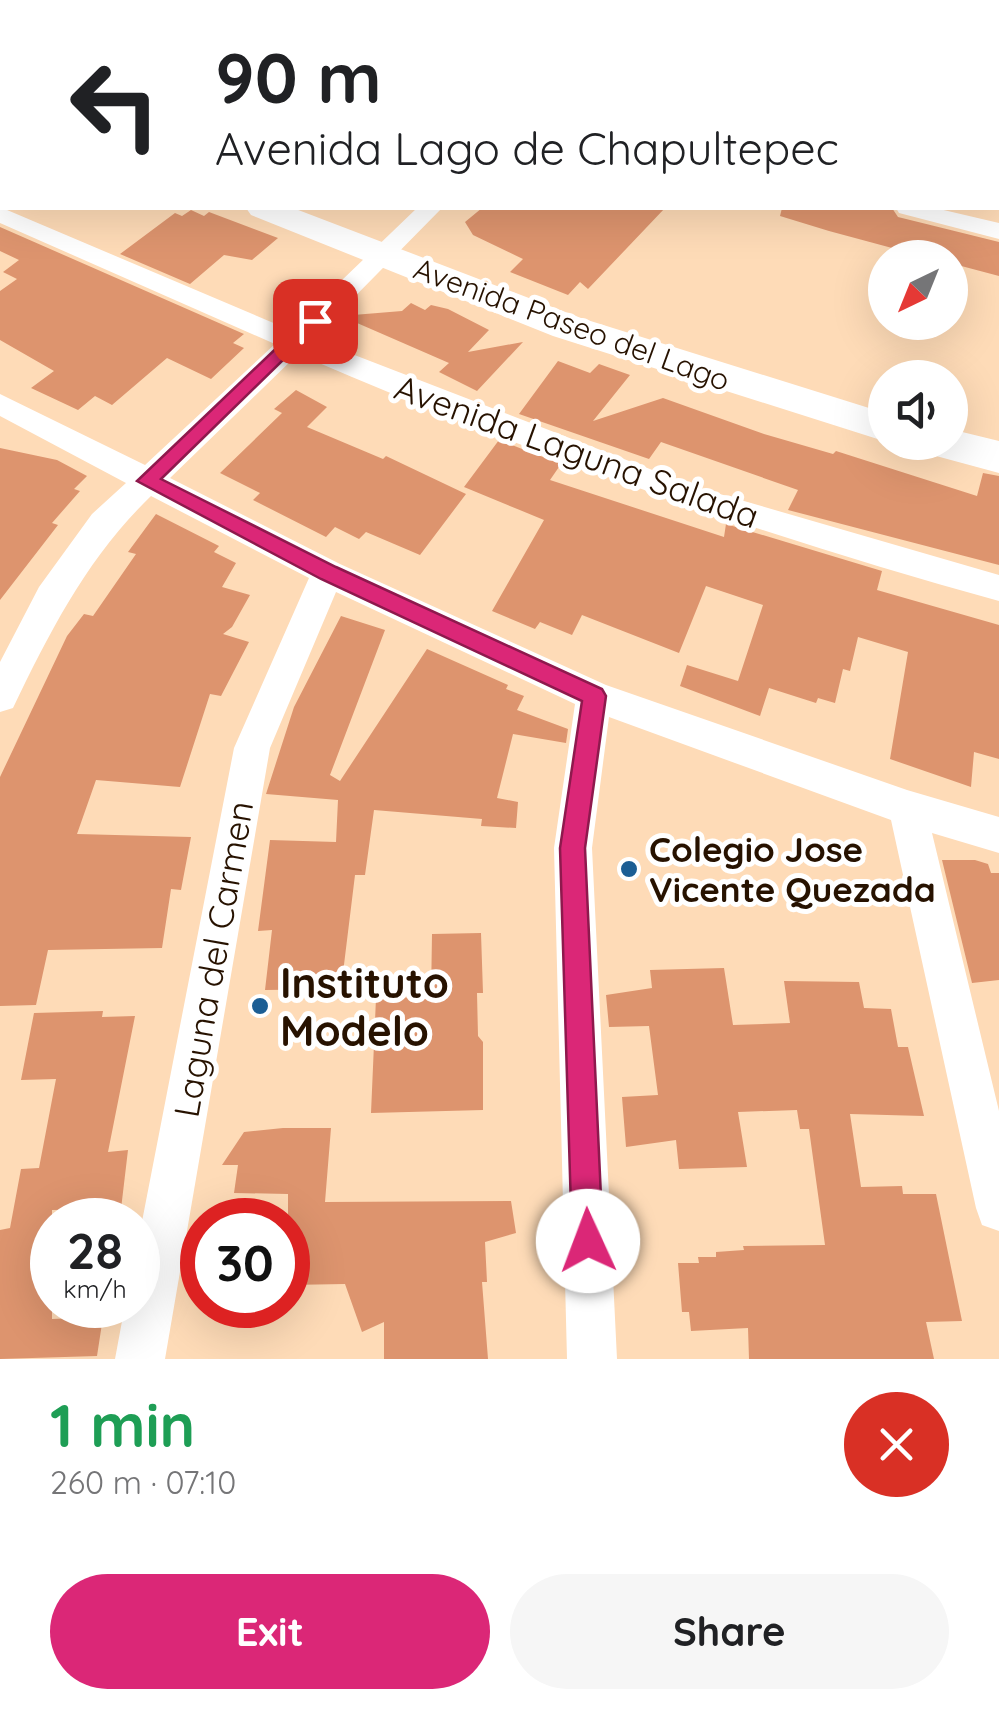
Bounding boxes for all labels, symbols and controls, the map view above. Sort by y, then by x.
text: 90 m [215,33,382,121]
icon: left [50,40,180,170]
text: Avenida Lago de Chapultepec [215,120,839,176]
north arrow [868,240,968,340]
map controls [868,240,968,460]
street label: Avenida Paseo del Lago [409,249,735,399]
pin [273,279,358,364]
icon: arrive [288,294,343,349]
button: sound [868,360,968,460]
street label: Avenida Laguna Salada [389,365,765,537]
street label: Laguna del Carmen [164,797,262,1121]
place label: Colegio Jose Vicente Quezada [649,827,936,911]
marker: Colegio Jose Vicente Quezada [618,858,640,880]
place label: Instituto Modelo [280,956,449,1057]
marker: Instituto Modelo [249,995,271,1017]
position arrow [536,1189,640,1293]
speed limit sign: 30 [180,1198,310,1328]
text: 28 [67,1219,123,1282]
text: km/h [63,1273,127,1304]
text: 1 min [50,1387,195,1462]
button: close [844,1392,949,1497]
text: 260 m · 07:10 [50,1462,236,1502]
button: Exit [50,1574,490,1689]
button: Share [510,1574,949,1689]

